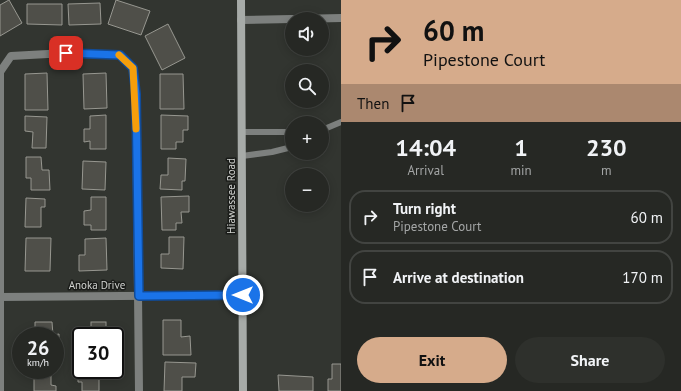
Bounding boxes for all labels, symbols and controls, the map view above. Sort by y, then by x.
map controls [285,12,329,212]
button: sound [285,12,329,56]
text: 60 m [423,12,484,49]
icon: right [357,16,409,68]
pin [49,36,83,70]
icon: arrive [55,42,77,64]
text: Pipestone Court [423,48,545,71]
button: search [285,64,329,108]
icon: arrive [397,92,419,114]
text: Then [357,94,389,113]
button: + [285,116,329,160]
text: 14:04 [395,132,456,163]
text: 1 [514,132,528,163]
text: 230 [586,132,627,163]
street label: Hiawassee Road [224,158,238,234]
text: Arrival [408,162,444,179]
text: min [510,162,532,179]
text: m [601,162,612,179]
button: − [285,168,329,212]
text: Turn right [393,199,456,218]
icon: right [359,206,381,228]
text: 60 m [630,208,663,227]
text: Pipestone Court [393,218,481,235]
icon: arrive [359,266,381,288]
text: Arrive at destination [393,268,524,287]
text: 170 m [622,268,663,287]
position arrow [222,274,264,316]
street label: Anoka Drive [69,278,126,292]
speed limit sign: 30 [72,327,124,379]
text: 26 [27,335,49,361]
button: Exit [357,337,507,383]
button: Share [515,337,665,383]
text: km/h [27,356,49,369]

